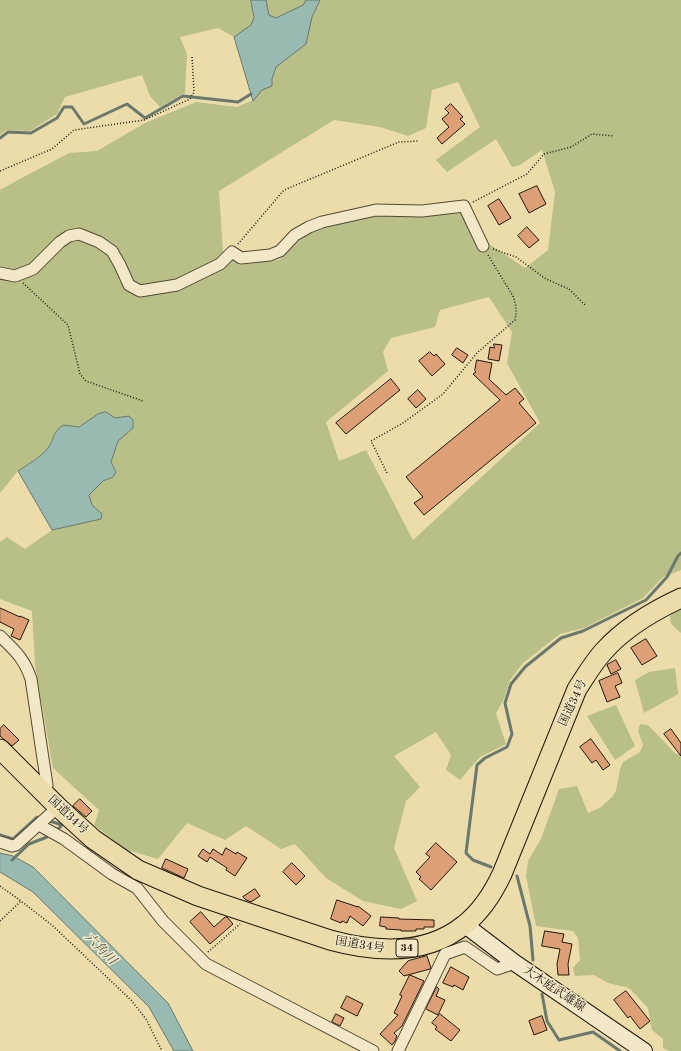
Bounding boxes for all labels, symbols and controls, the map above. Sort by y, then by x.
street label: 国道34号 [556,677,590,729]
street label: 国道34号 [45,793,91,837]
water label: 六角川 [81,930,119,968]
street label: 国道34号 [334,934,386,956]
road number: 34 [396,939,418,957]
street label: 大木庭武雄線 [520,963,588,1015]

